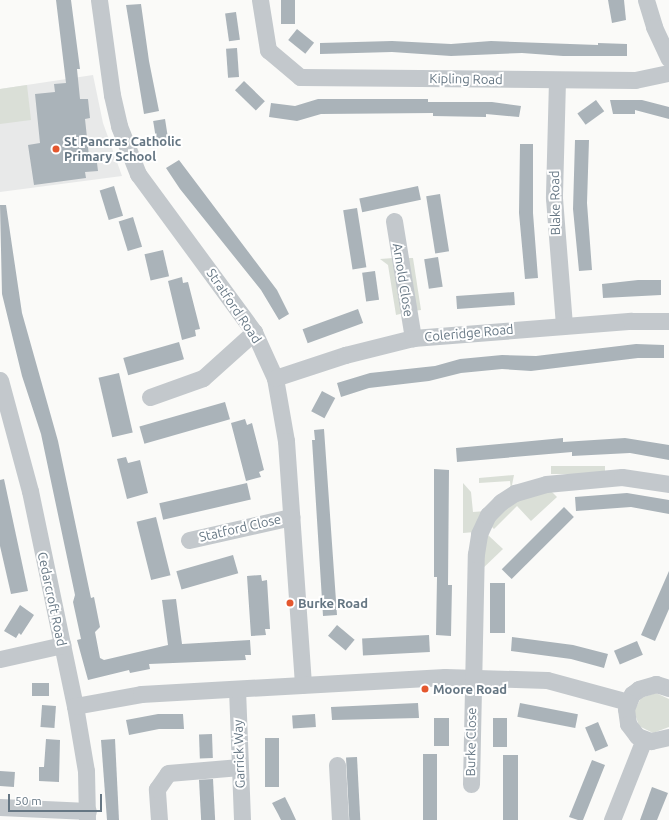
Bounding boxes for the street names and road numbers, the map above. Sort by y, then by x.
street label: Kipling Road [429,71,503,87]
street label: Blake Road [547,170,563,236]
street label: Arnold Close [389,242,417,318]
street label: Stratford Road [203,266,265,346]
street label: Coleridge Road [424,321,514,345]
street label: Statford Close [198,511,282,545]
street label: Cedarcroft Road [34,550,70,648]
street label: Burke Close [463,707,479,777]
street label: Garrick Way [230,719,248,789]

